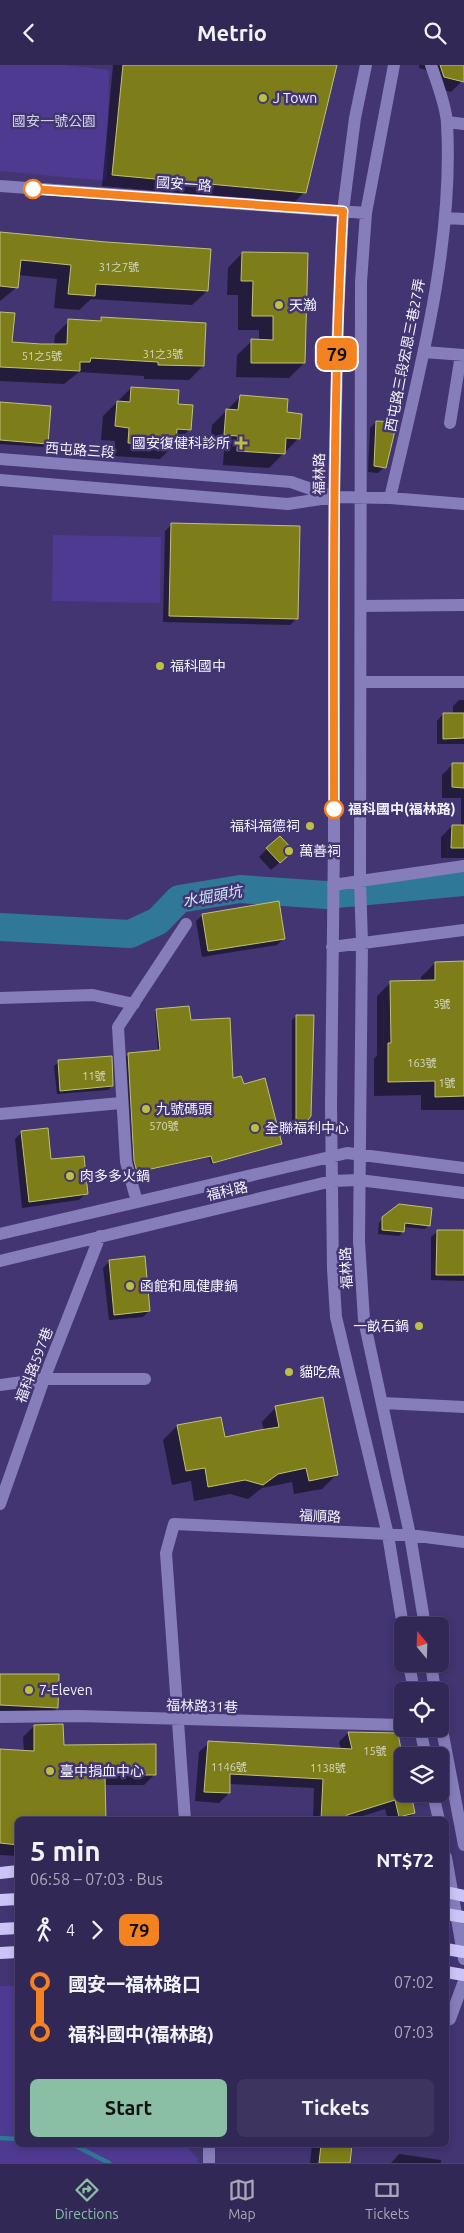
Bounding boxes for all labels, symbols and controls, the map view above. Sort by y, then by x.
icon: back [15,19,43,47]
icon: search [421,19,449,47]
text: Metrio [197,20,267,45]
place label: J Town [273,90,317,106]
marker: J Town [257,92,269,104]
park label: 國安一號公園 [12,113,96,129]
street label: 國安一路 [156,174,212,194]
unlabelled marker [23,179,43,199]
house number: 31之7號 [99,261,139,273]
street label: 西屯路三段宏恩三巷27弄 [382,277,428,433]
place label: 天瀚 [289,297,317,313]
marker: 天瀚 [273,299,285,311]
line badge: 79 [314,338,360,370]
text: 79 [327,344,347,364]
house number: 31之3號 [143,348,183,360]
house number: 51之5號 [22,350,62,362]
place label: 國安復健科診所 [132,435,230,451]
marker: 國安復健科診所 [234,436,248,450]
street label: 西屯路三段 [45,440,115,460]
street label: 福林路 [311,453,327,495]
place label: 福科國中 [170,658,226,674]
marker: 福科國中 [154,660,166,672]
marker: 福科國中(福林路) [324,799,344,819]
place label: 福科國中(福林路) [348,801,456,817]
place label: 福科福德祠 [230,818,300,834]
marker: 福科福德祠 [304,820,316,832]
place label: 萬善祠 [299,843,341,859]
marker: 萬善祠 [283,845,295,857]
water label: 水堀頭坑 [181,882,245,910]
house number: 3號 [433,998,451,1010]
house number: 163號 [407,1057,437,1069]
house number: 11號 [82,1070,106,1082]
house number: 1號 [438,1077,456,1089]
place label: 九號碼頭 [156,1101,212,1117]
marker: 九號碼頭 [140,1103,152,1115]
house number: 570號 [149,1120,179,1132]
place label: 全聯福利中心 [265,1120,349,1136]
marker: 全聯福利中心 [249,1122,261,1134]
place label: 肉多多火鍋 [80,1168,150,1184]
marker: 肉多多火鍋 [64,1170,76,1182]
street label: 福科路 [205,1178,249,1204]
street label: 福林路 [337,1247,355,1289]
place label: 函館和風健康鍋 [140,1278,238,1294]
marker: 函館和風健康鍋 [124,1280,136,1292]
place label: 一畝石鍋 [353,1318,409,1334]
marker: 一畝石鍋 [413,1320,425,1332]
street label: 福科路597巷 [12,1325,56,1405]
place label: 貓吃魚 [299,1364,341,1380]
marker: 貓吃魚 [283,1366,295,1378]
street label: 福順路 [299,1507,341,1525]
north arrow [394,1617,449,1673]
map controls [394,1617,449,1802]
place label: 7-Eleven [39,1682,93,1698]
button: locate [394,1682,449,1737]
marker: 7-Eleven [23,1684,35,1696]
street label: 福林路31巷 [166,1697,238,1715]
house number: 15號 [363,1745,387,1757]
button: layers [394,1747,449,1802]
house number: 1146號 [211,1761,247,1773]
house number: 1138號 [310,1762,346,1774]
place label: 臺中捐血中心 [60,1763,144,1779]
marker: 臺中捐血中心 [44,1765,56,1777]
text: 5 min [30,1835,101,1866]
text: NT$72 [376,1849,434,1871]
text: 06:58 – 07:03 · Bus [30,1870,163,1888]
icon: walk [30,1916,58,1944]
icon: forward [83,1916,111,1944]
text: 79 [129,1920,149,1940]
text: 4 [66,1921,75,1939]
text: 國安一福林路口 [68,1973,201,1995]
text: 07:02 [394,1973,434,1991]
text: 福科國中(福林路) [68,2023,214,2045]
text: 07:03 [394,2023,434,2041]
button: Start [30,2079,227,2137]
button: Tickets [237,2079,434,2137]
tab: Directions [55,2176,119,2222]
tab: Map [228,2176,256,2222]
tab: Tickets [365,2176,409,2222]

